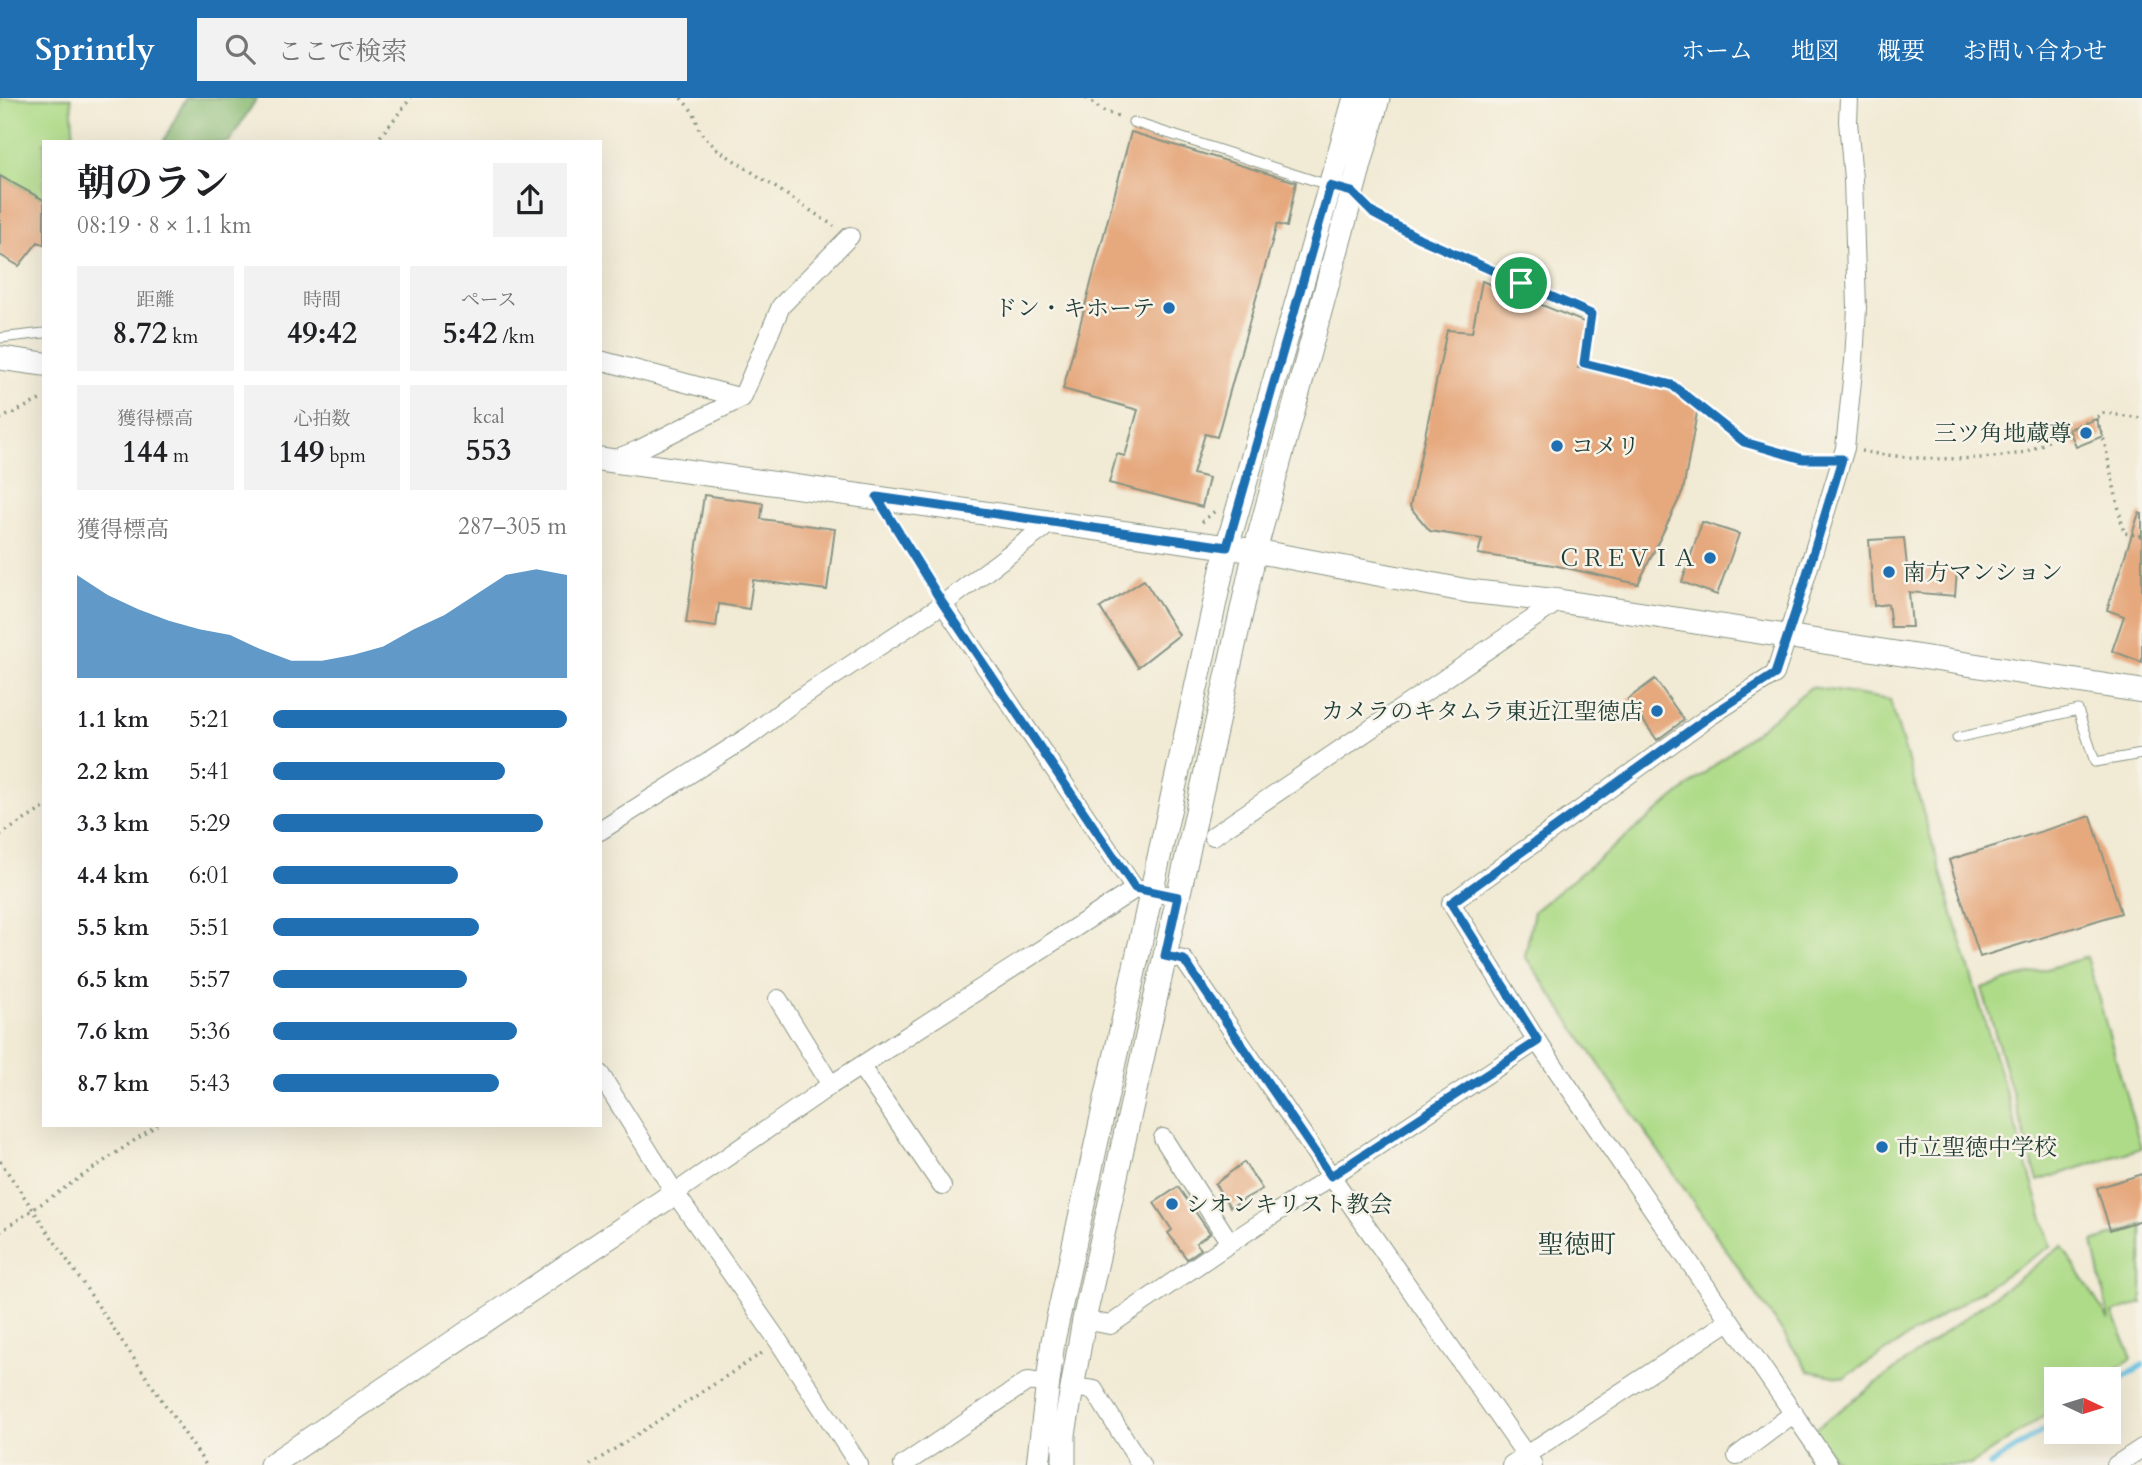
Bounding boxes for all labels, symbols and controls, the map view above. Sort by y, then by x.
search box [197,18,687,81]
text: Sprintly [35,27,155,72]
icon: search [221,30,259,68]
text: ここで検索 [277,34,407,69]
text: ホーム [1681,35,1753,68]
text: 地図 [1791,35,1839,68]
text: 概要 [1877,35,1925,68]
text: お問い合わせ [1963,35,2107,68]
text: 朝のラン [77,158,229,210]
button: share [493,163,567,237]
text: 08:19 · 8 × 1.1 km [77,210,251,241]
pin [1491,253,1551,313]
icon: arrive [1502,264,1540,302]
text: 距離 [136,287,174,313]
text: 時間 [303,287,341,313]
text: ペース [461,287,517,313]
place label: ドン・キホーテ [994,293,1155,324]
marker: ドン・キホーテ [1161,300,1177,316]
text: 8.72 [112,313,167,354]
text: 49:42 [287,313,357,354]
text: 5:42 [443,313,497,354]
text: km [167,324,198,350]
text: /km [497,324,535,350]
text: kcal [473,404,505,430]
text: 獲得標高 [117,406,193,432]
text: 心拍数 [293,406,351,432]
place label: 三ツ角地蔵尊 [1934,418,2072,449]
marker: 三ツ角地蔵尊 [2078,425,2094,441]
text: 553 [466,430,512,471]
place label: コメリ [1571,431,1640,462]
text: 144 [122,432,168,473]
text: 149 [278,432,324,473]
marker: コメリ [1549,438,1565,454]
text: m [168,443,189,469]
text: bpm [324,443,366,469]
text: 287–305 m [458,511,567,542]
text: 獲得標高 [77,514,169,545]
place label: ＣＲＥＶＩＡ [1558,543,1696,574]
marker: ＣＲＥＶＩＡ [1702,550,1718,566]
place label: 南方マンション [1903,557,2063,588]
marker: 南方マンション [1881,564,1897,580]
place label: カメラのキタムラ東近江聖徳店 [1321,696,1643,727]
marker: カメラのキタムラ東近江聖徳店 [1649,703,1665,719]
text: 1.1 km [77,704,149,735]
text: 5:21 [189,704,230,735]
text: 2.2 km [77,756,149,787]
text: 5:41 [189,756,230,787]
text: 3.3 km [77,808,149,839]
text: 5:29 [189,808,230,839]
text: 4.4 km [77,860,149,891]
text: 6:01 [189,860,230,891]
text: 5.5 km [77,912,149,943]
text: 5:51 [189,912,230,943]
text: 6.5 km [77,964,149,995]
text: 5:57 [189,964,230,995]
text: 7.6 km [77,1016,149,1047]
text: 5:36 [189,1016,230,1047]
text: 8.7 km [77,1068,149,1099]
text: 5:43 [189,1068,230,1099]
place label: 市立聖徳中学校 [1896,1132,2057,1163]
marker: 市立聖徳中学校 [1874,1139,1890,1155]
place label: シオンキリスト教会 [1186,1189,1393,1220]
marker: シオンキリスト教会 [1164,1196,1180,1212]
district label: 聖徳町 [1538,1227,1616,1262]
north arrow [2044,1367,2121,1444]
map controls [2044,1367,2121,1444]

